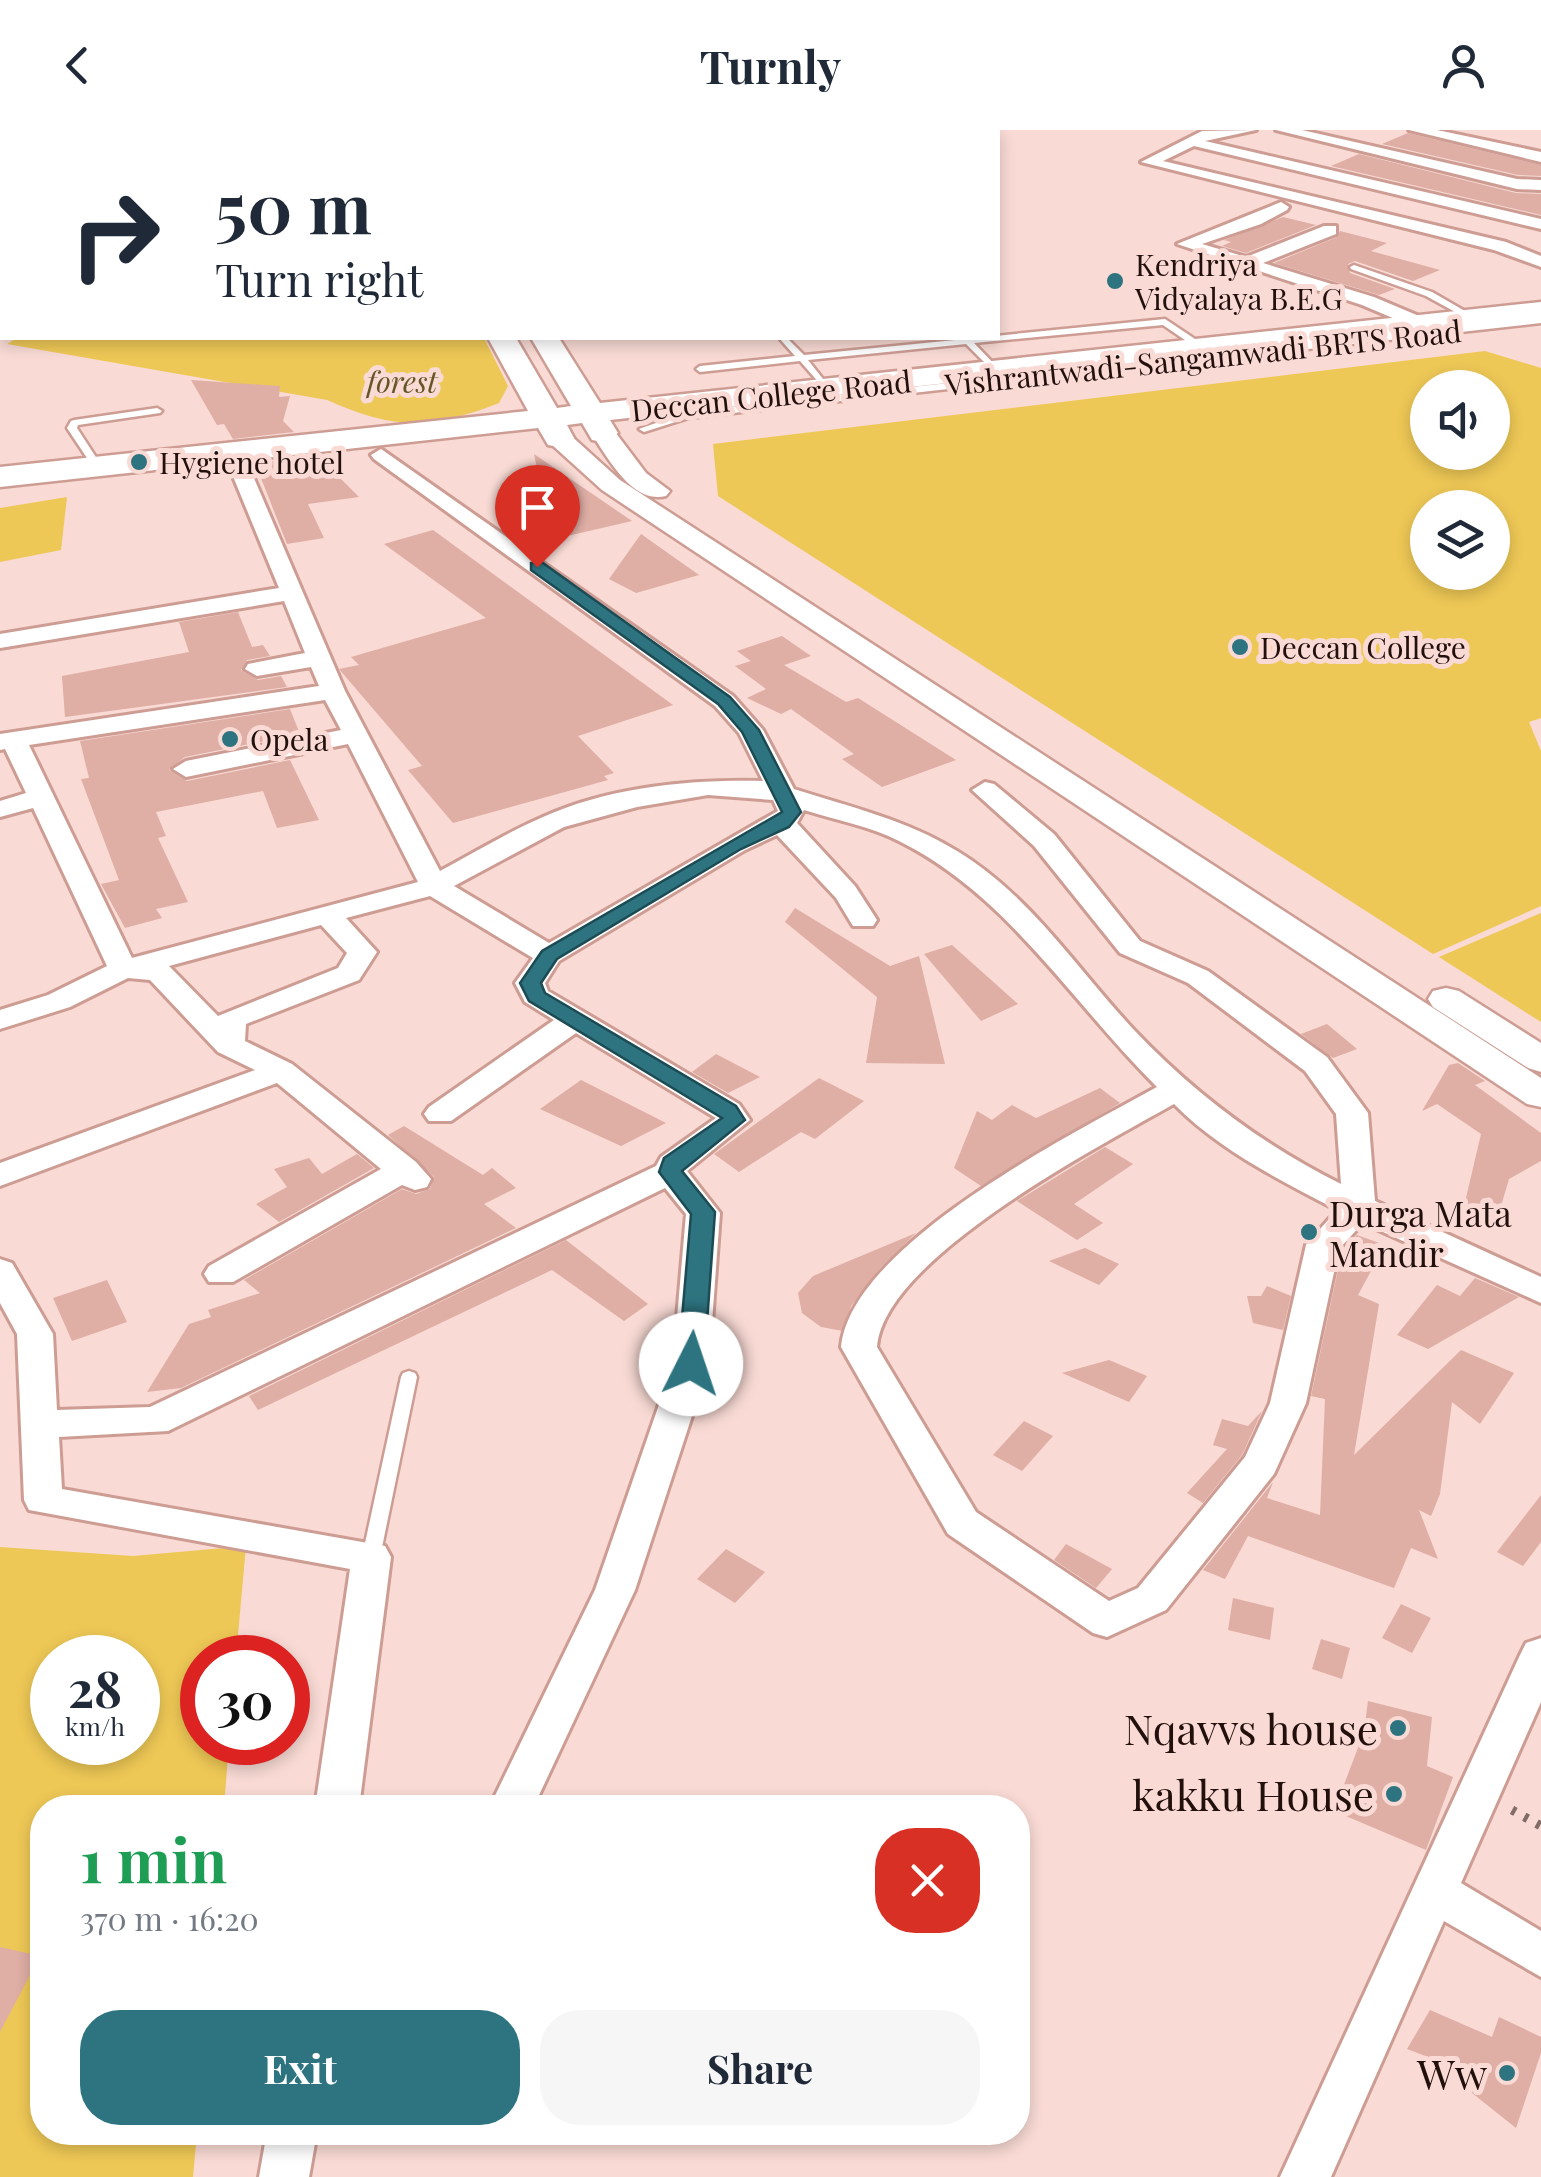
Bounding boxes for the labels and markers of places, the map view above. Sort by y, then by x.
place label: Kendriya Vidyalaya B.E.G [1134,244,1343,318]
marker: Kendriya Vidyalaya B.E.G [1104,270,1126,292]
place label: Hygiene hotel [159,442,344,482]
marker: Hygiene hotel [128,451,150,473]
pin [495,465,580,568]
place label: Deccan College [1260,627,1466,667]
marker: Deccan College [1229,636,1251,658]
place label: Opela [250,719,328,759]
marker: Opela [219,728,241,750]
place label: Durga Mata Mandir [1329,1189,1512,1276]
marker: Durga Mata Mandir [1298,1221,1320,1243]
place label: Nqavvs house [1124,1700,1378,1756]
marker: Nqavvs house [1387,1717,1409,1739]
place label: kakku House [1132,1766,1374,1822]
marker: kakku House [1383,1783,1405,1805]
place label: Ww [1416,2045,1488,2101]
marker: Ww [1496,2062,1518,2084]

